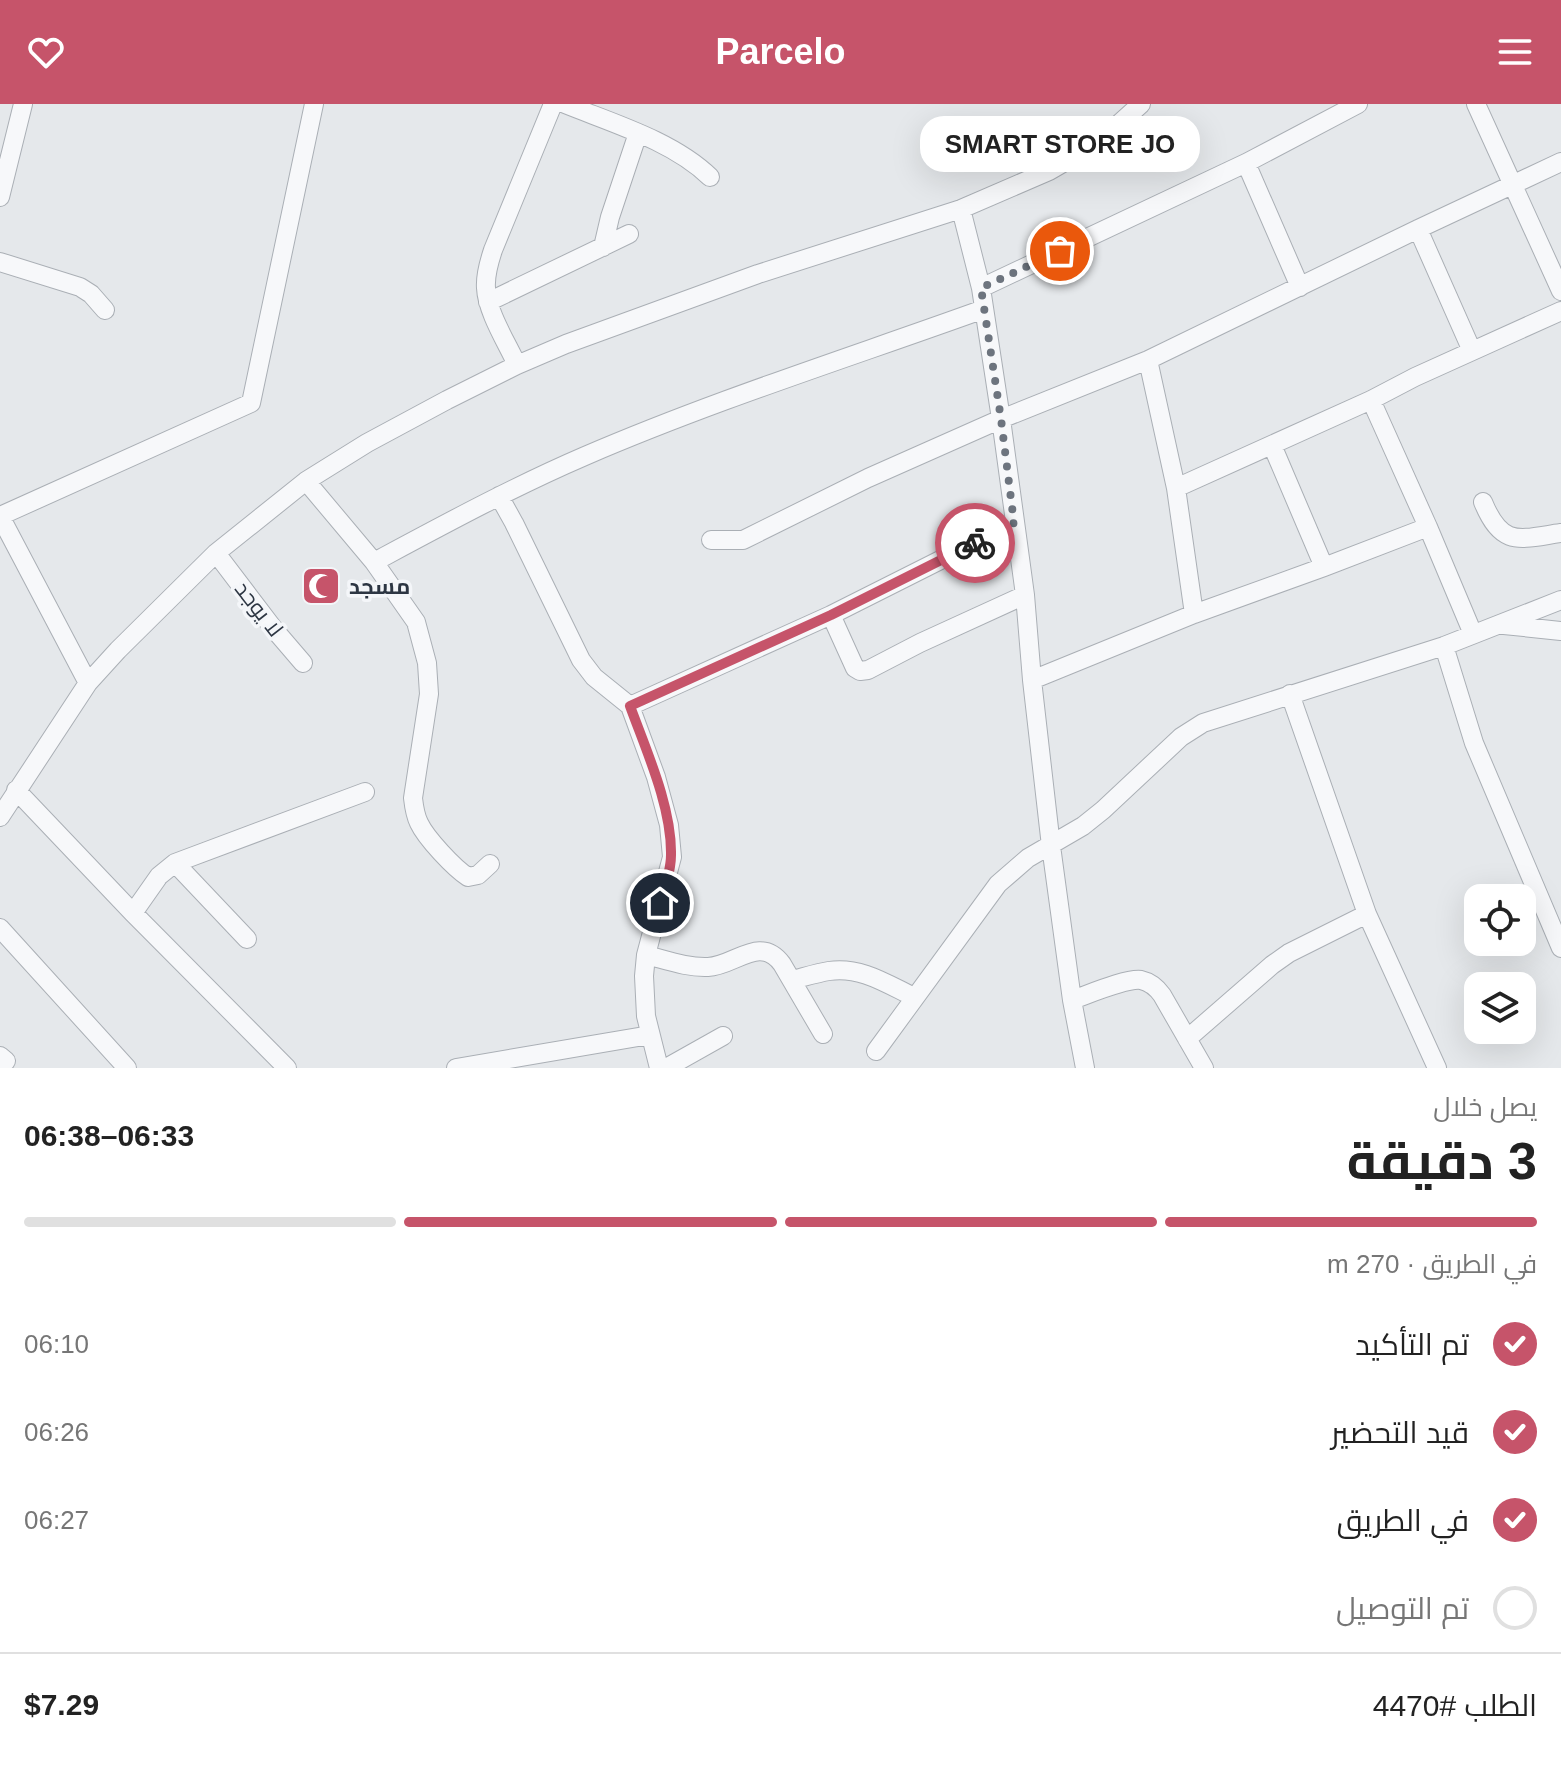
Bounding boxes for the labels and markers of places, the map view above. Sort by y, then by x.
callout: SMART STORE JO [920,115,1200,171]
pin [1026,217,1094,285]
mosque icon: مسجد [300,565,342,607]
place label: مسجد [349,574,410,599]
pin [626,869,694,937]

